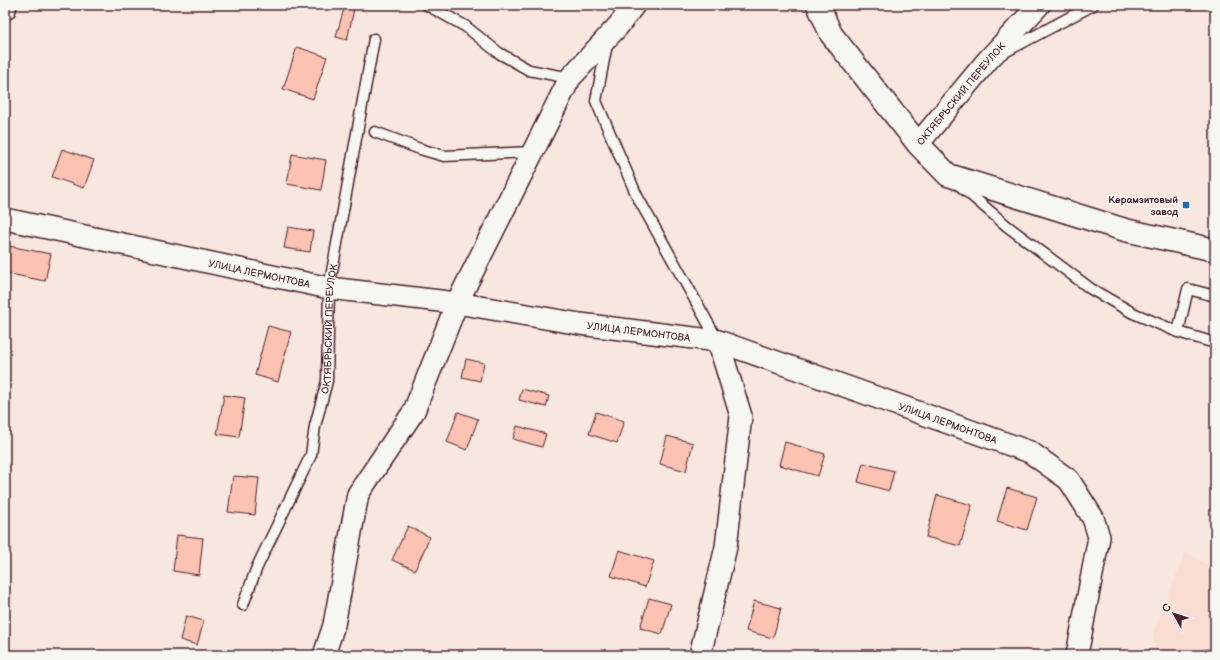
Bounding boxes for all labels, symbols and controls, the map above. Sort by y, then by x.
street label: ОКТЯБРЬСКИЙ ПЕРЕУЛОК [915,40,1008,148]
place label: Керамзитовый завод [1108,194,1178,218]
marker: Керамзитовый завод [1181,200,1191,210]
street label: УЛИЦА ЛЕРМОНТОВА [207,257,312,291]
street label: ОКТЯБРЬСКИЙ ПЕРЕУЛОК [319,262,340,395]
street label: УЛИЦА ЛЕРМОНТОВА [586,320,692,345]
street label: УЛИЦА ЛЕРМОНТОВА [897,401,999,447]
north arrow [1154,594,1194,634]
text: С [1159,601,1174,615]

